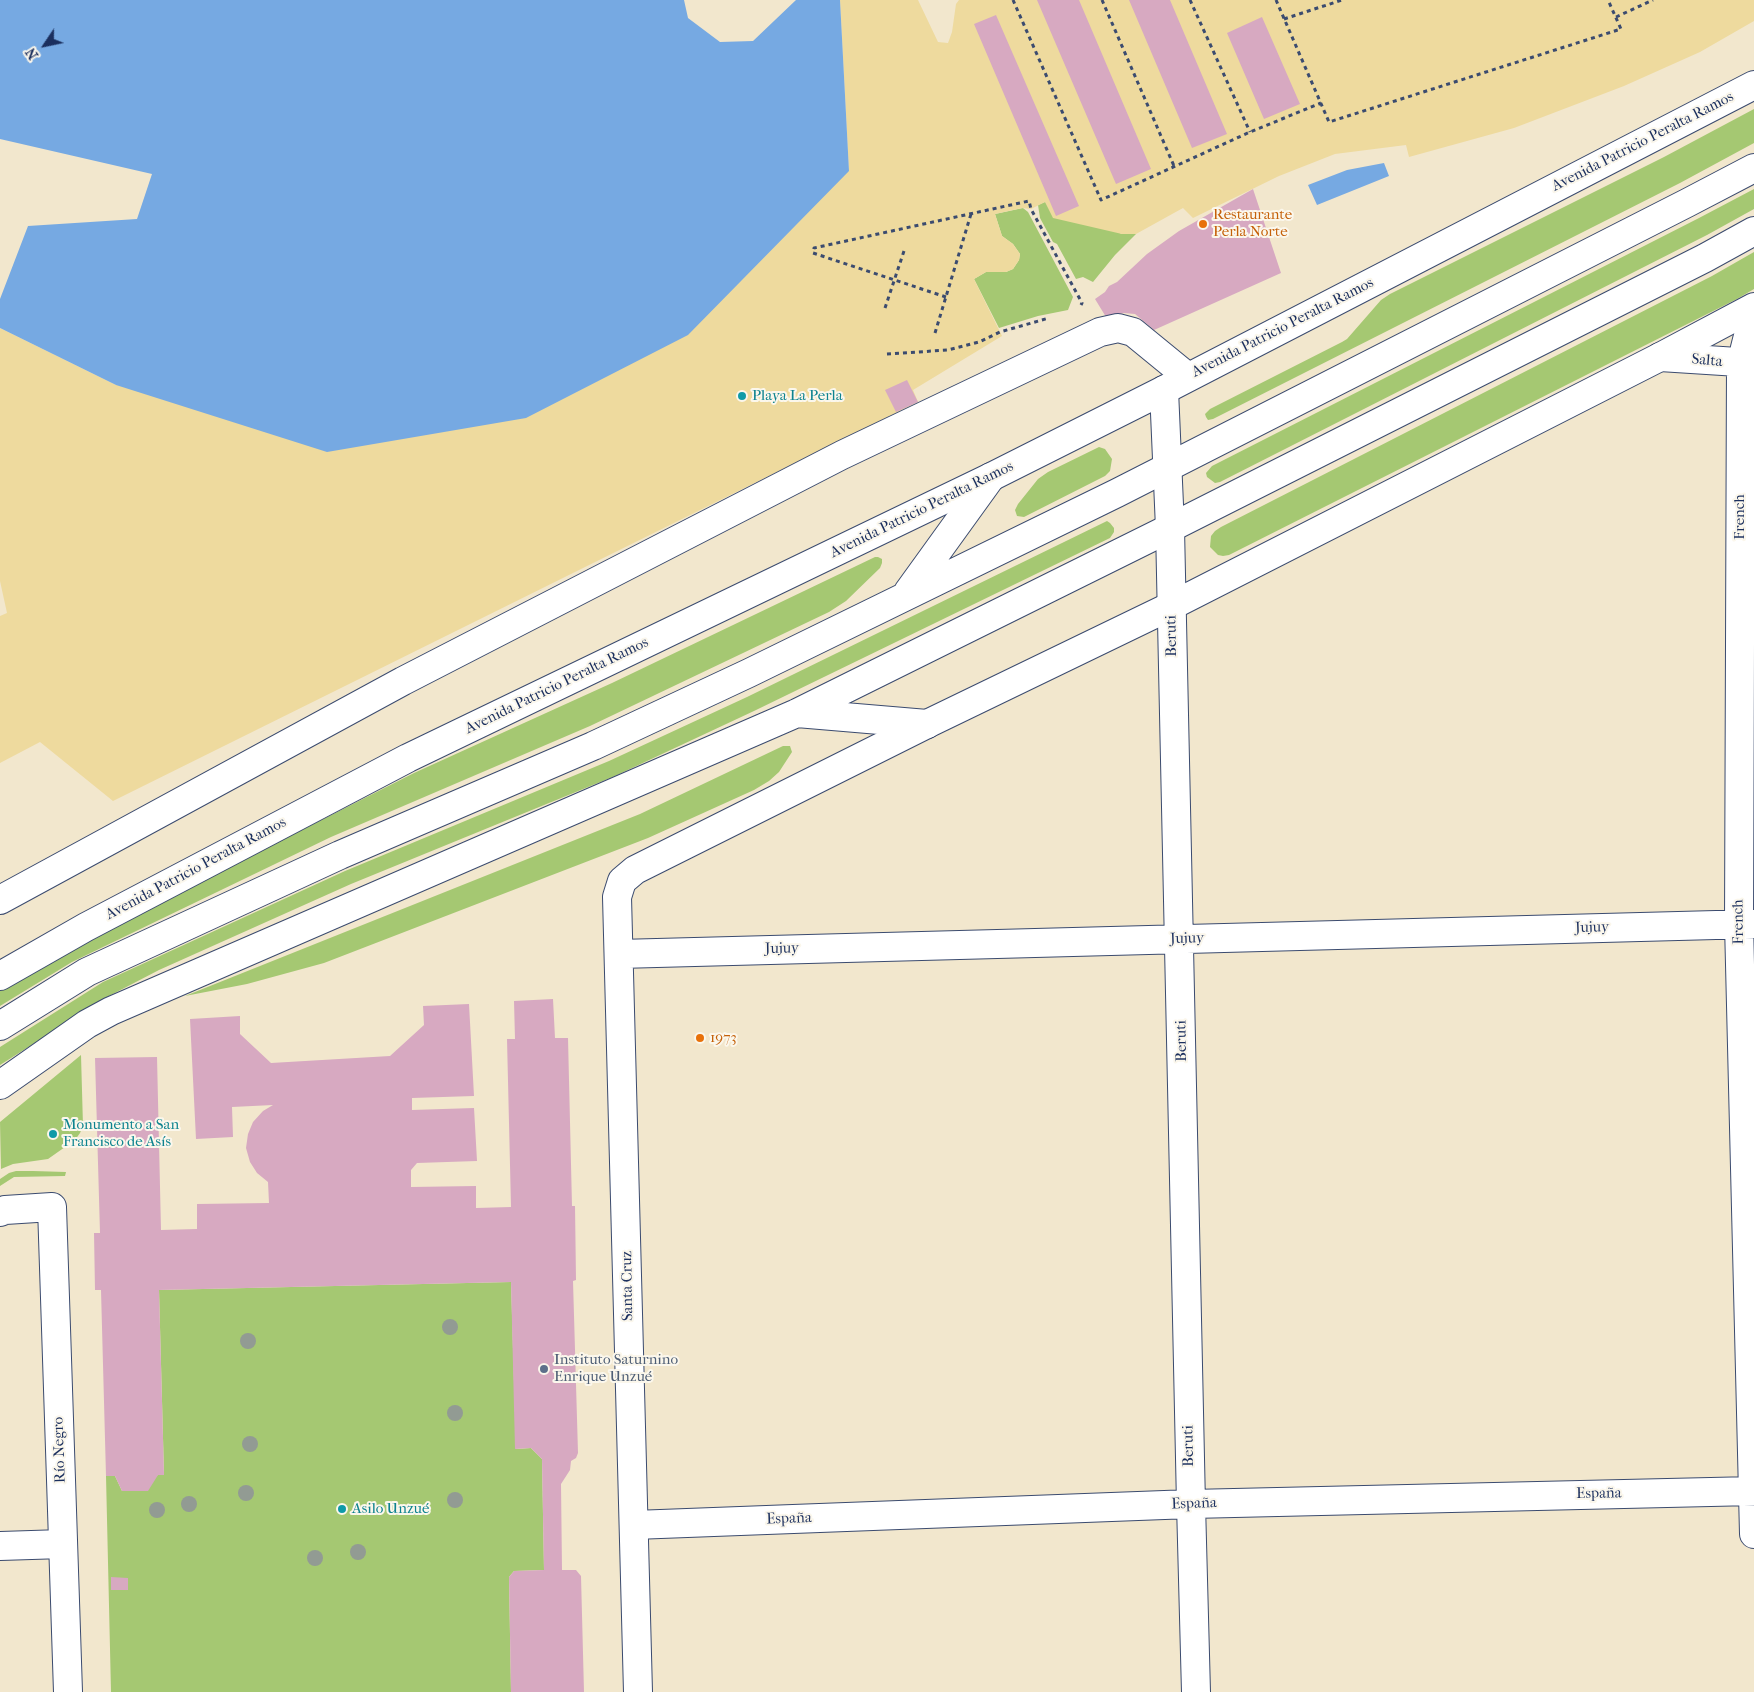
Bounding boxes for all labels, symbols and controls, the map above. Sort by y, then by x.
north arrow [20,20,70,70]
text: N [22,45,42,63]
street label: Avenida Patricio Peralta Ramos [1549,88,1737,196]
place label: Restaurante Perla Norte [1213,206,1292,241]
marker: Restaurante Perla Norte [1197,218,1209,230]
street label: Avenida Patricio Peralta Ramos [1189,274,1377,382]
street label: Salta [1691,351,1723,371]
place label: Playa La Perla [752,387,843,405]
marker: Playa La Perla [736,390,748,402]
street label: Avenida Patricio Peralta Ramos [827,458,1017,562]
street label: French [1731,494,1749,540]
street label: Beruti [1163,615,1181,657]
street label: Avenida Patricio Peralta Ramos [462,634,652,738]
street label: Avenida Patricio Peralta Ramos [103,814,289,924]
street label: French [1730,899,1748,945]
street label: Jujuy [1575,918,1609,938]
street label: Jujuy [1170,929,1204,949]
street label: Jujuy [765,940,799,958]
street label: Beruti [1173,1020,1191,1062]
place label: 1973 [710,1029,737,1047]
marker: 1973 [694,1032,706,1044]
place label: Monumento a San Francisco de Asís [63,1116,179,1151]
marker: Monumento a San Francisco de Asís [47,1128,59,1140]
street label: Santa Cruz [618,1251,638,1321]
place label: Instituto Saturnino Enrique Unzué [554,1351,678,1386]
marker: Instituto Saturnino Enrique Unzué [538,1363,550,1375]
street label: Río Negro [50,1416,70,1484]
street label: Beruti [1180,1425,1198,1467]
street label: España [1576,1485,1622,1503]
street label: España [1171,1494,1217,1514]
place label: Asilo Unzué [352,1500,429,1518]
marker: Asilo Unzué [336,1503,348,1515]
street label: España [766,1509,812,1529]

